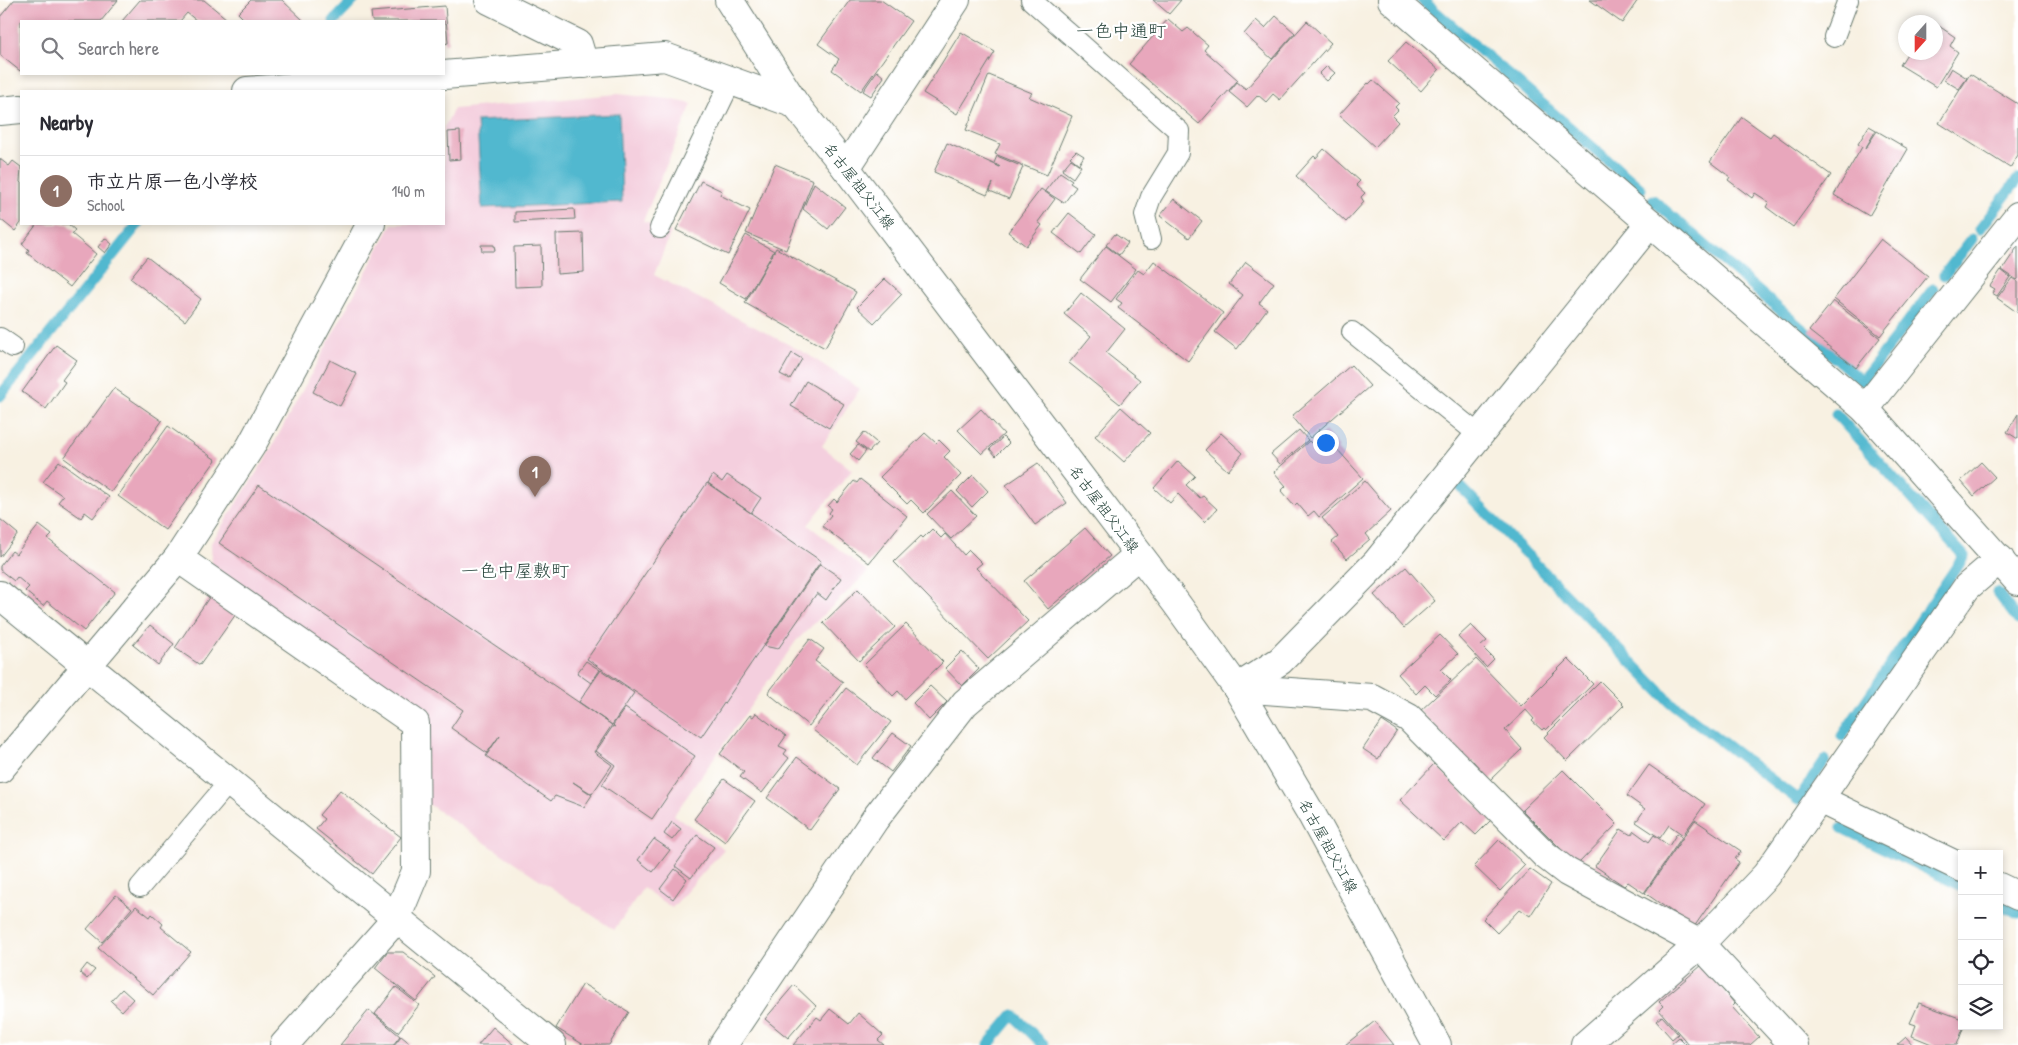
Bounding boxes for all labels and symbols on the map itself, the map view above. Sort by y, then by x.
north arrow [1898,15,1943,60]
district label: 一色中通町 [1076,18,1166,43]
street label: 名古屋祖父江線 [819,138,900,234]
your location [1313,430,1339,456]
pin: 1 [519,456,551,497]
street label: 名古屋祖父江線 [1064,460,1144,557]
district label: 一色中屋敷町 [461,558,569,583]
street label: 名古屋祖父江線 [1294,795,1363,897]

